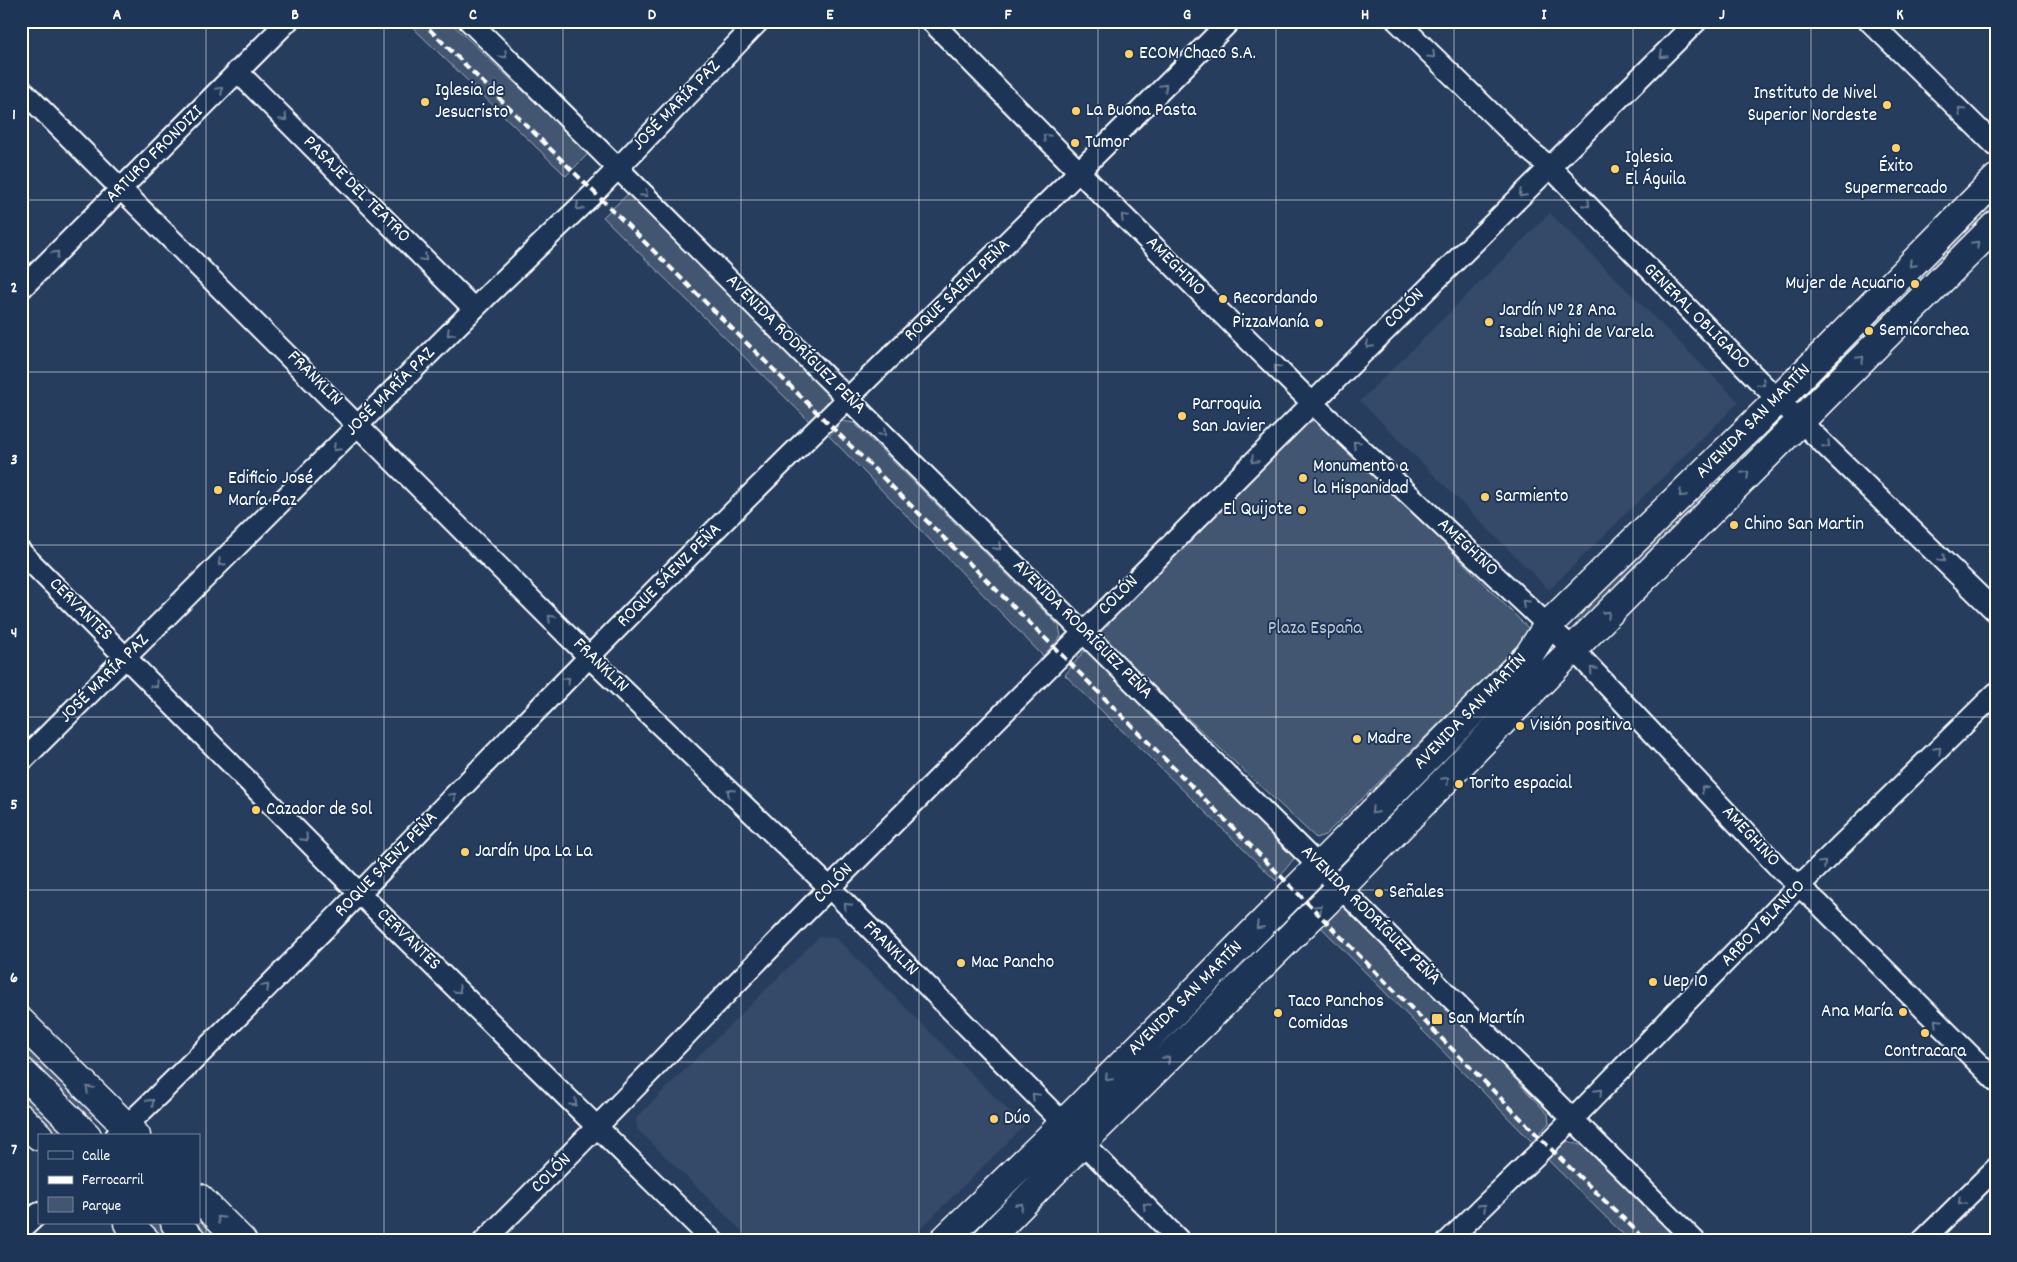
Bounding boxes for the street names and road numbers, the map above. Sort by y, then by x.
street label: JOSÉ MARÍA PAZ [627,54,728,158]
street label: ARTURO FRONDIZI [100,100,210,210]
street label: PASAJE DEL TEATRO [296,130,416,250]
street label: AMEGHINO [1139,231,1211,303]
street label: ROQUE SÁENZ PEÑA [899,233,1017,349]
street label: GENERAL OBLIGADO [1636,257,1756,377]
street label: AVENIDA RODRÍGUEZ PEÑA [719,269,871,421]
street label: COLÓN [1379,283,1431,335]
street label: JOSÉ MARÍA PAZ [340,341,442,443]
street label: FRANKLIN [280,345,348,413]
street label: AVENIDA SAN MARTÍN [1690,358,1818,486]
street label: AMEGHINO [1430,512,1504,584]
street label: ROQUE SÁENZ PEÑA [611,517,729,635]
street label: AVENIDA RODRÍGUEZ PEÑA [1006,554,1158,706]
street label: COLÓN [1093,570,1145,622]
street label: CERVANTES [42,572,118,648]
street label: JOSÉ MARÍA PAZ [54,628,156,730]
street label: FRANKLIN [566,632,634,700]
street label: AVENIDA SAN MARTÍN [1408,647,1534,777]
street label: AMEGHINO [1714,800,1786,874]
street label: ROQUE SÁENZ PEÑA [329,806,445,924]
street label: AVENIDA RODRÍGUEZ PEÑA [1294,840,1446,992]
street label: COLÓN [808,857,860,911]
street label: ARBO Y BLANCO [1715,874,1813,974]
street label: CERVANTES [370,902,446,978]
street label: FRANKLIN [856,915,924,983]
street label: AVENIDA SAN MARTÍN [1122,935,1250,1063]
street label: COLÓN [526,1148,578,1200]

